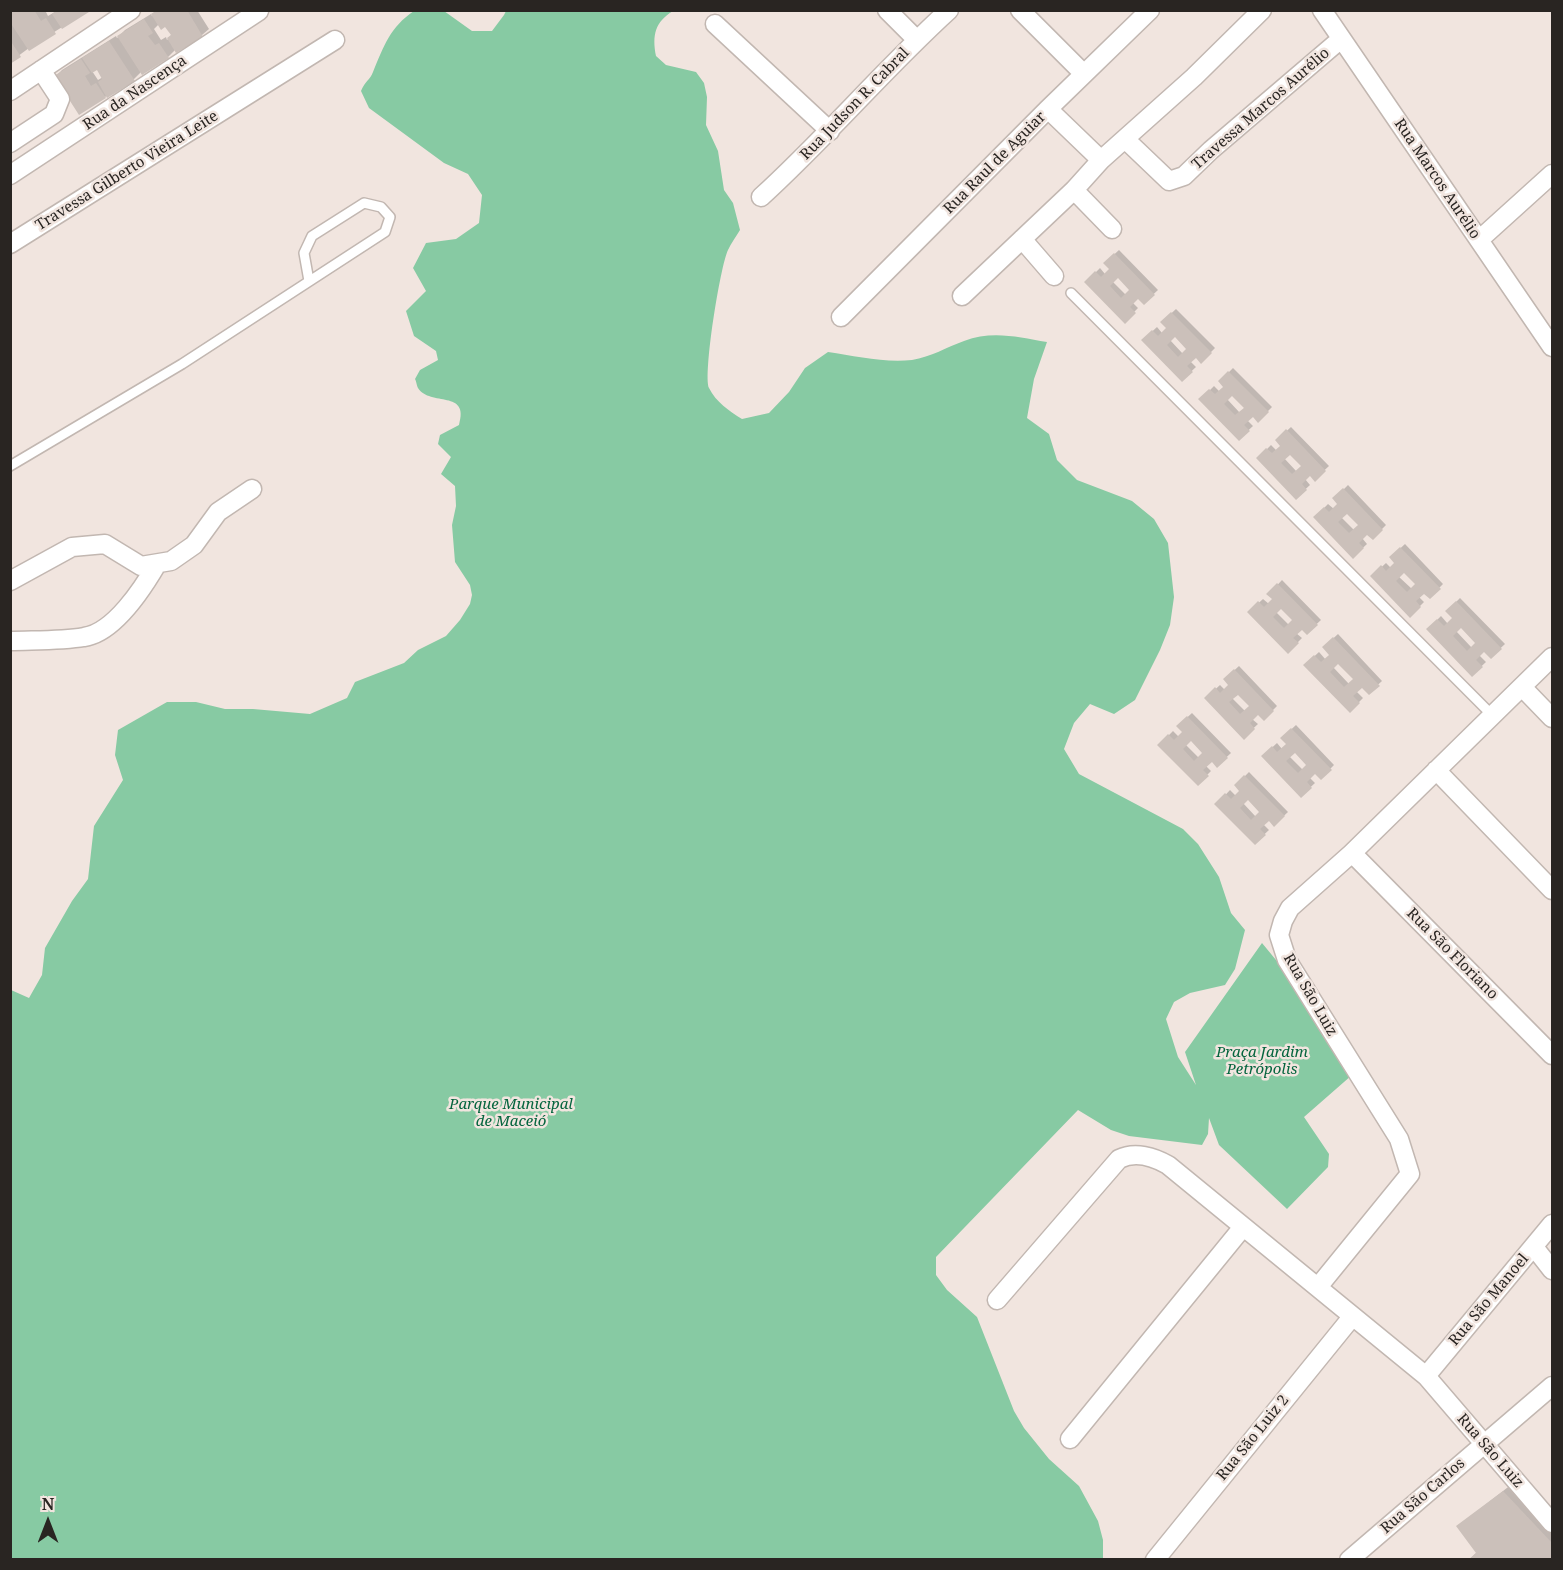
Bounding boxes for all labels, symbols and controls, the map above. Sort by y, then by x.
street label: Rua Judson R. Cabral [797,44,913,164]
street label: Travessa Marcos Aurélio [1189,44,1333,174]
street label: Rua da Nascença [80,52,190,134]
street label: Travessa Gilberto Vieira Leite [32,107,222,235]
street label: Rua Raul de Aguiar [940,108,1050,218]
street label: Rua Marcos Aurélio [1390,116,1484,242]
street label: Rua São Floriano [1403,905,1501,1003]
street label: Rua São Luiz [1279,951,1341,1039]
park label: Praça Jardim Petrópolis [1216,1044,1308,1079]
park label: Parque Municipal de Maceió [449,1096,573,1131]
street label: Rua São Manoel [1445,1250,1533,1350]
street label: Rua São Luiz 2 [1213,1392,1293,1484]
street label: Rua São Luiz [1453,1410,1527,1492]
street label: Rua São Carlos [1377,1455,1469,1537]
north arrow [18,1492,78,1552]
text: N [42,1493,54,1515]

